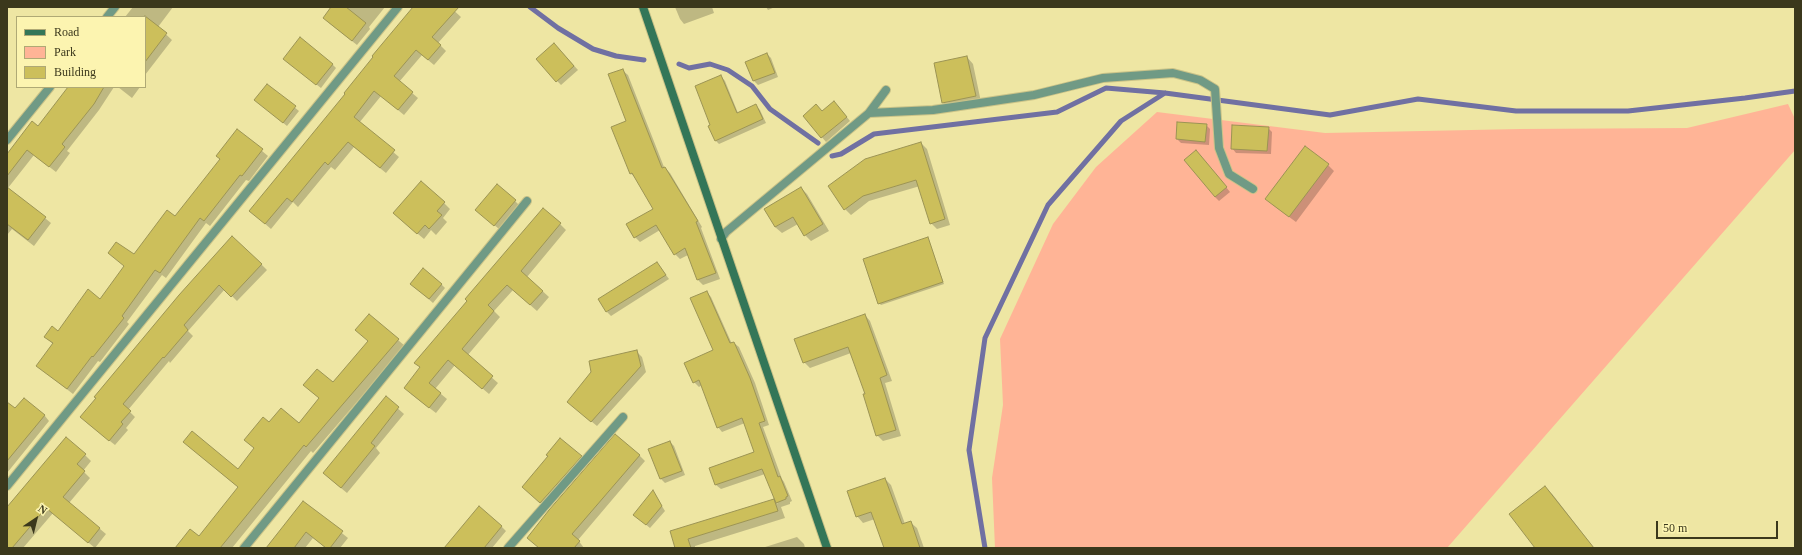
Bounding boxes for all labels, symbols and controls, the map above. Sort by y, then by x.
legend [16,16,146,88]
text: Road [54,25,79,39]
text: Park [54,45,76,59]
text: Building [54,65,96,79]
north arrow [16,499,56,539]
text: N [36,502,50,516]
scale bar [1658,513,1780,539]
text: 50 m [1663,521,1687,535]

